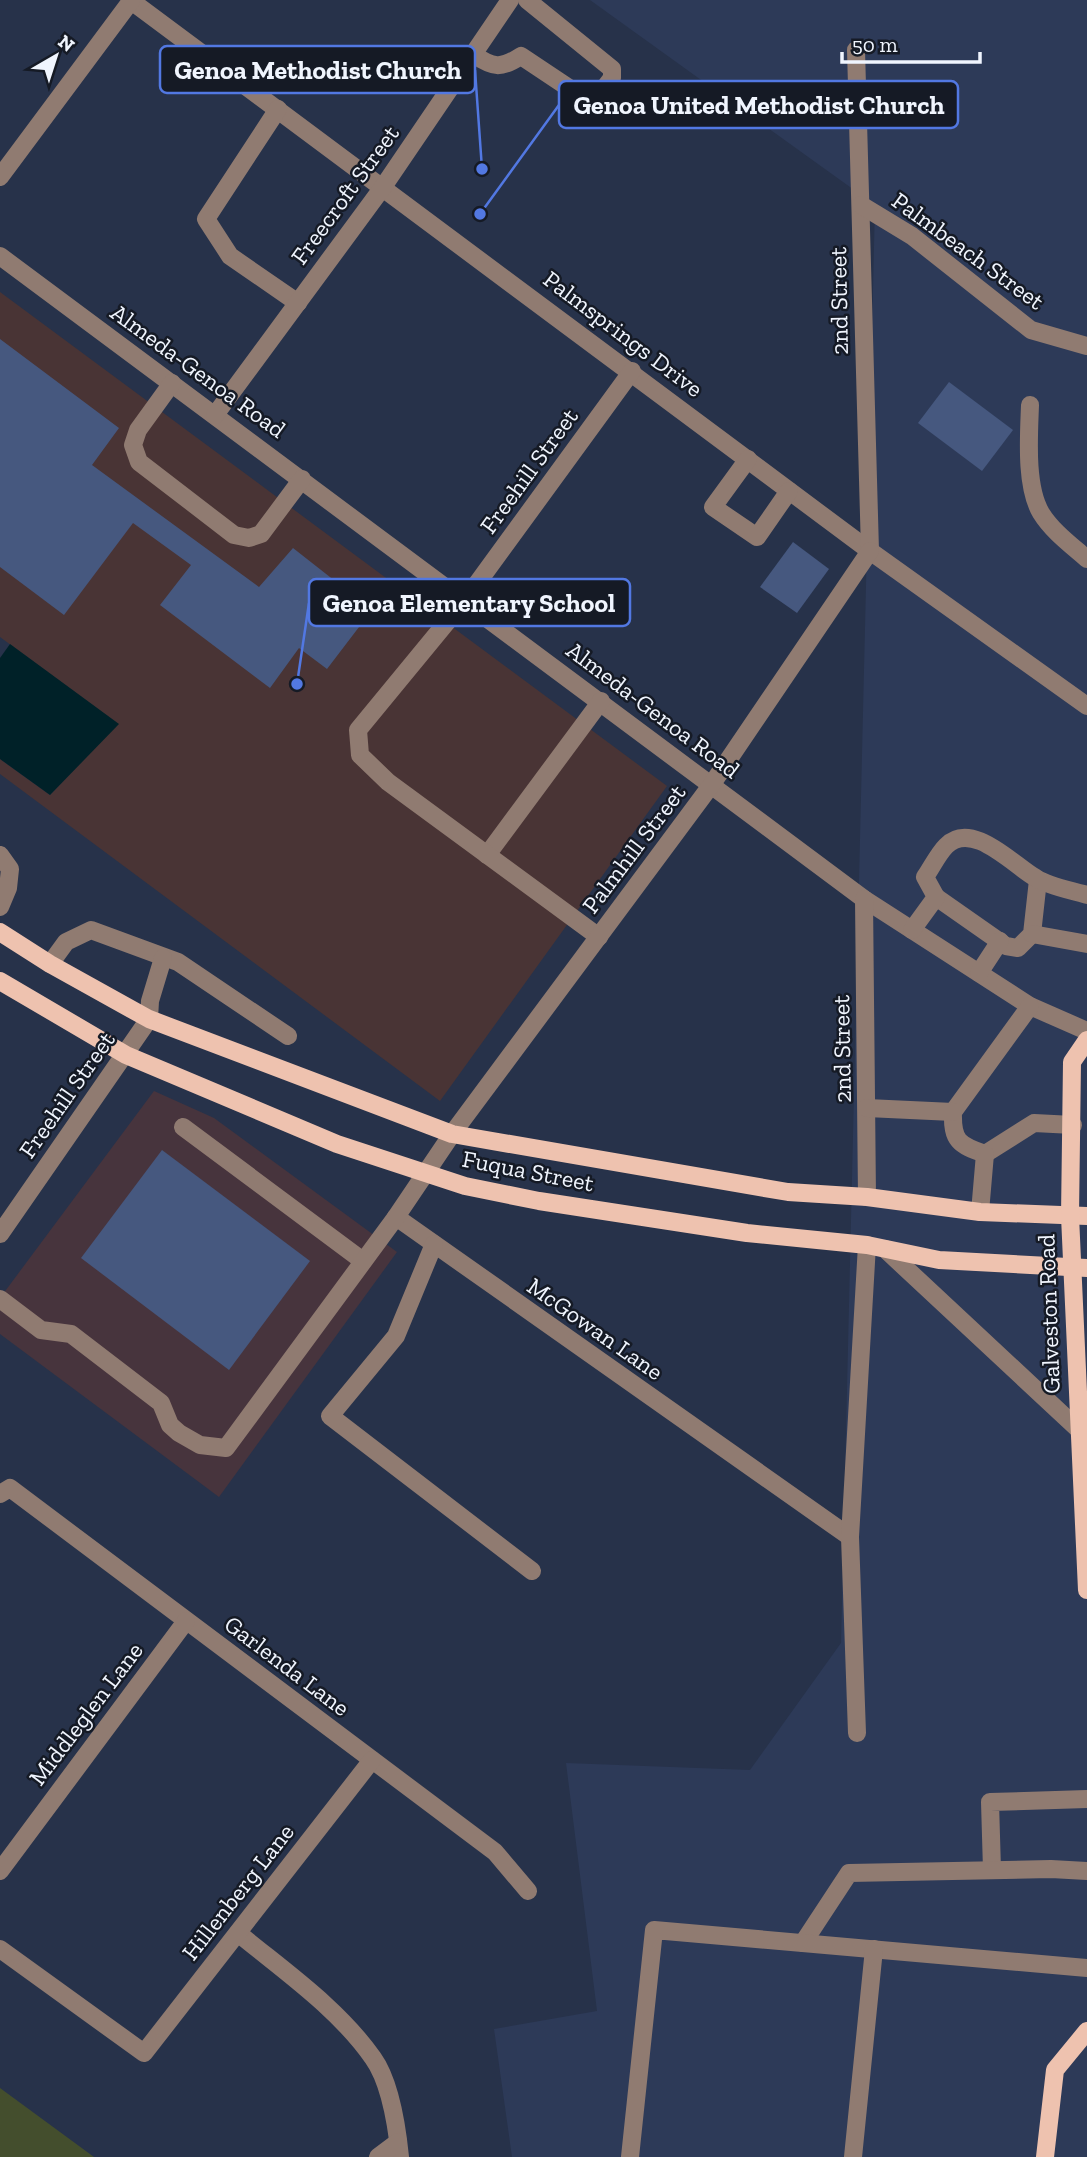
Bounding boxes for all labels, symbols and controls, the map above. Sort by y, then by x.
north arrow [21,21,91,91]
scale bar [842,21,980,65]
text: N [54,30,79,57]
text: 50 m [852,32,898,57]
callout: Genoa Methodist Church [160,46,475,93]
text: Genoa Methodist Church [174,54,462,86]
callout: Genoa United Methodist Church [559,81,958,128]
text: Genoa United Methodist Church [573,89,945,121]
street label: Freecroft Street [284,119,405,270]
street label: Palmbeach Street [887,186,1050,316]
street label: 2nd Street [823,247,854,355]
street label: Palmsprings Drive [538,264,709,403]
street label: Almeda-Genoa Road [105,297,291,444]
street label: Freehill Street [473,402,584,539]
callout: Genoa Elementary School [309,579,630,626]
text: Genoa Elementary School [323,587,615,619]
street label: Almeda-Genoa Road [561,635,746,784]
street label: Palmhill Street [576,778,692,919]
street label: 2nd Street [826,995,857,1103]
street label: Freehill Street [12,1026,121,1164]
street label: Fuqua Street [460,1144,596,1197]
street label: Galveston Road [1031,1234,1066,1394]
street label: McGowan Lane [522,1271,669,1386]
street label: Garlenda Lane [219,1609,356,1722]
street label: Middleglen Lane [22,1636,149,1791]
street label: Hillenberg Lane [175,1818,300,1966]

